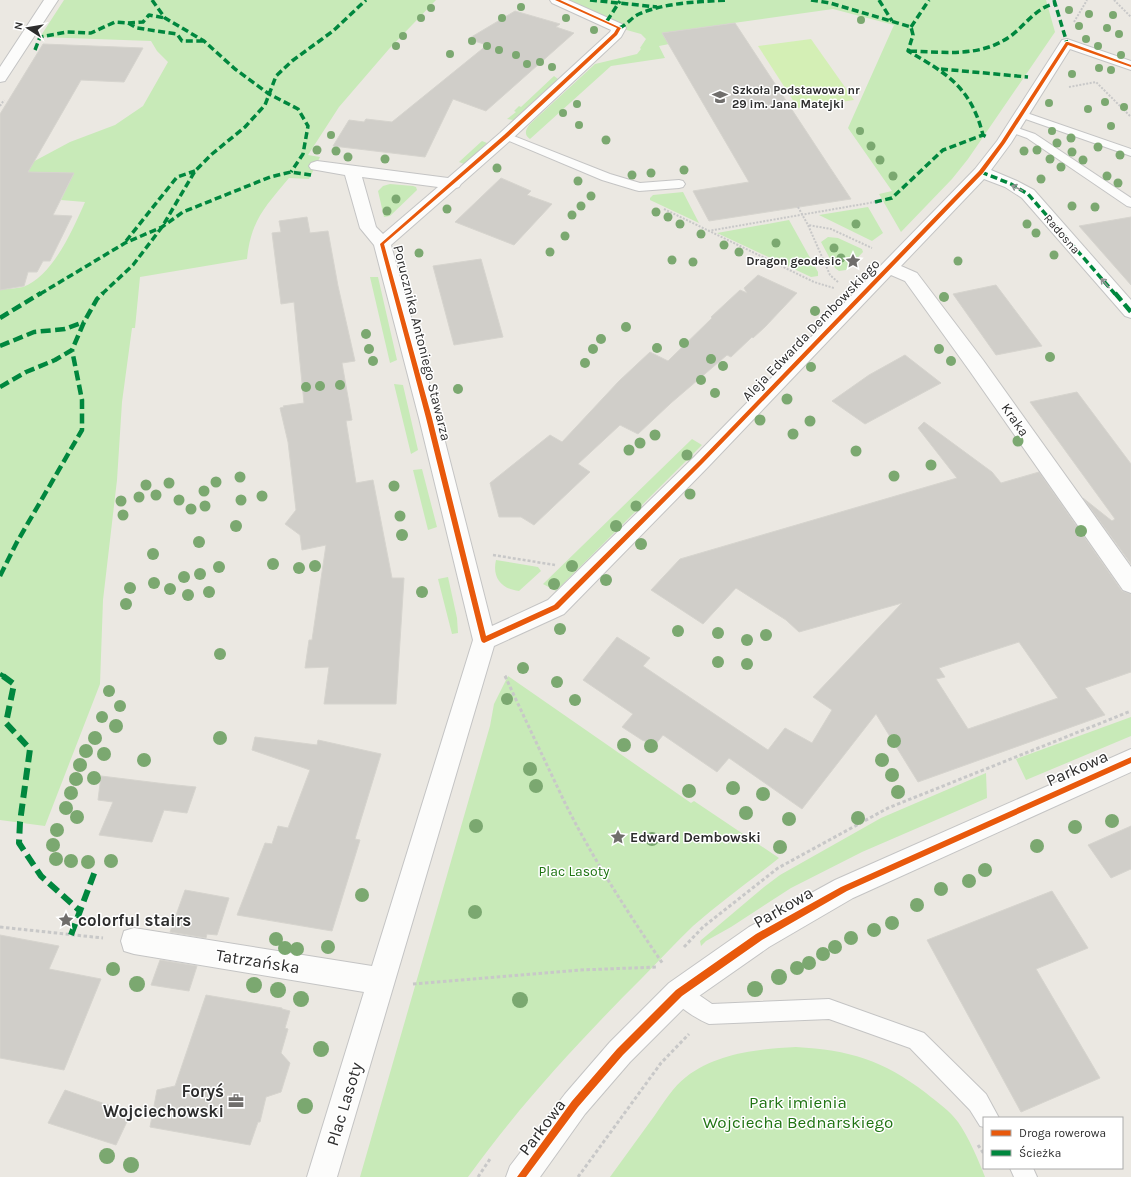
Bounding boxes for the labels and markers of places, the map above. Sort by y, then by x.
place label: Szkoła Podstawowa nr 29 im. Jana Matejki [732,83,860,111]
school or university icon: Szkoła Podstawowa nr 29 im. Jana Matejki [711,88,729,106]
place icon: Dragon geodesic [844,252,862,270]
place label: Dragon geodesic [746,254,841,268]
place icon: Edward Dembowski [609,828,627,846]
place label: Edward Dembowski [630,829,761,846]
place label: colorful stairs [78,910,191,930]
place icon: colorful stairs [57,911,75,929]
place label: Foryś Wojciechowski [103,1081,224,1121]
office icon: Foryś Wojciechowski [227,1092,245,1110]

